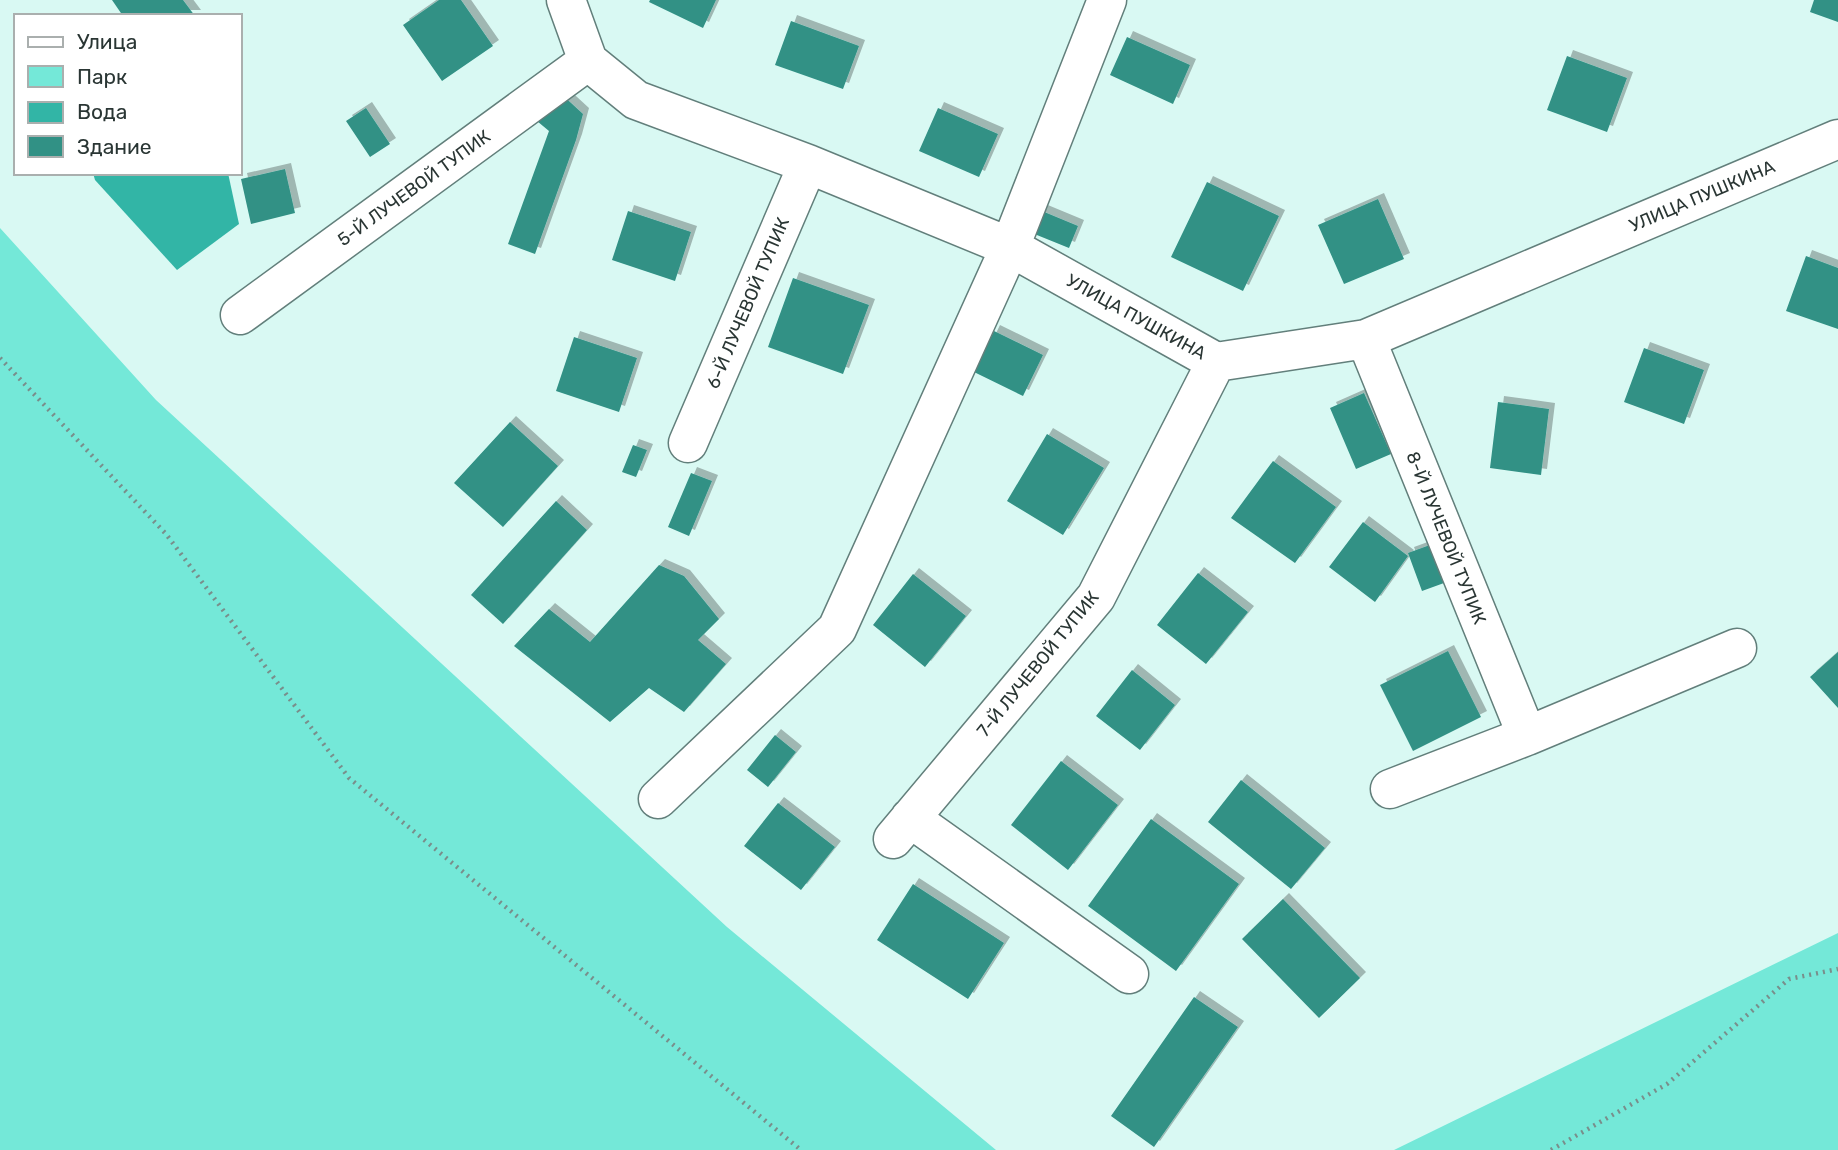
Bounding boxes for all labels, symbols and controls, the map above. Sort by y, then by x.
legend [14,14,242,175]
text: Улица [77,29,137,54]
text: Парк [77,64,127,89]
text: Вода [77,99,127,124]
street label: 5-Й ЛУЧЕВОЙ ТУПИК [333,125,495,251]
text: Здание [77,134,152,159]
street label: УЛИЦА ПУШКИНА [1626,155,1778,237]
street label: 6-Й ЛУЧЕВОЙ ТУПИК [702,214,794,392]
street label: УЛИЦА ПУШКИНА [1062,269,1210,365]
street label: 8-Й ЛУЧЕВОЙ ТУПИК [1401,448,1491,628]
street label: 7-Й ЛУЧЕВОЙ ТУПИК [972,586,1104,742]

